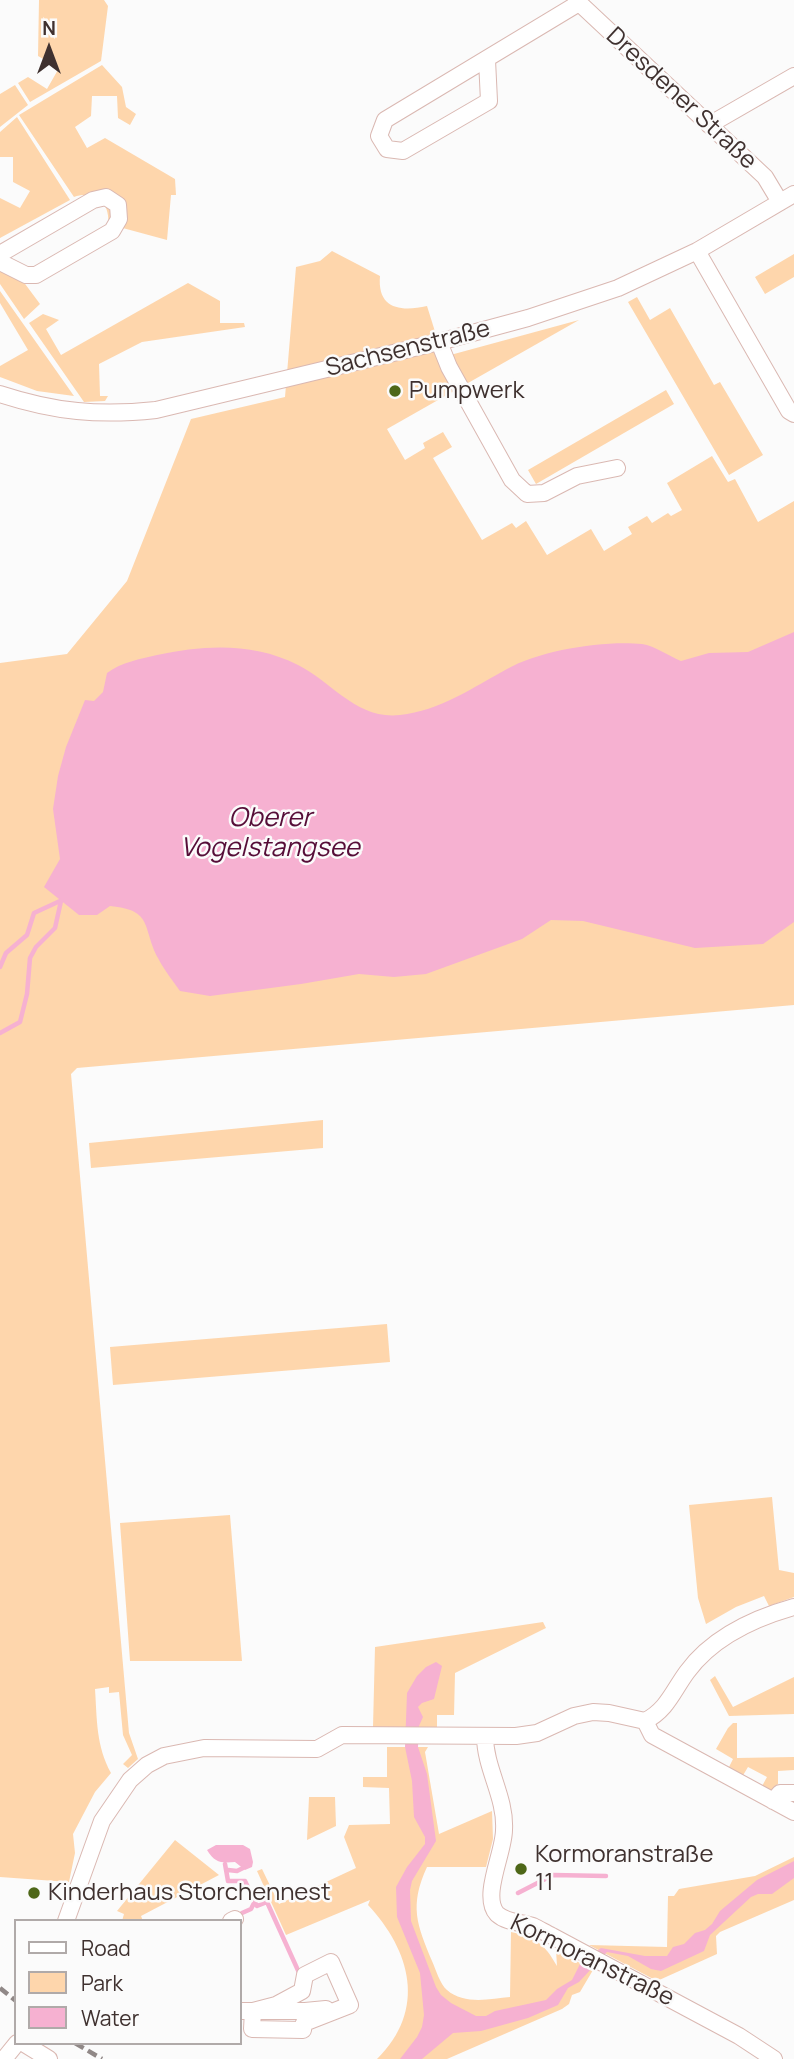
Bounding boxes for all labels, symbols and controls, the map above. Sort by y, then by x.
north arrow [14,14,84,84]
text: N [42,15,56,41]
street label: Dresdener Straße [600,22,762,176]
street label: Sachsenstraße [323,315,493,383]
place label: Pumpwerk [409,377,524,405]
marker: Pumpwerk [387,383,403,399]
water label: Oberer Vogelstangsee [180,803,360,864]
place label: Kormoranstraße 11 [535,1841,713,1897]
marker: Kormoranstraße 11 [513,1861,529,1877]
place label: Kinderhaus Storchennest [48,1879,331,1907]
marker: Kinderhaus Storchennest [26,1885,42,1901]
street label: Kormoranstraße [505,1909,679,2013]
legend [14,1919,242,2045]
text: Road [81,1934,131,1962]
text: Park [81,1969,123,1997]
text: Water [81,2004,139,2032]

